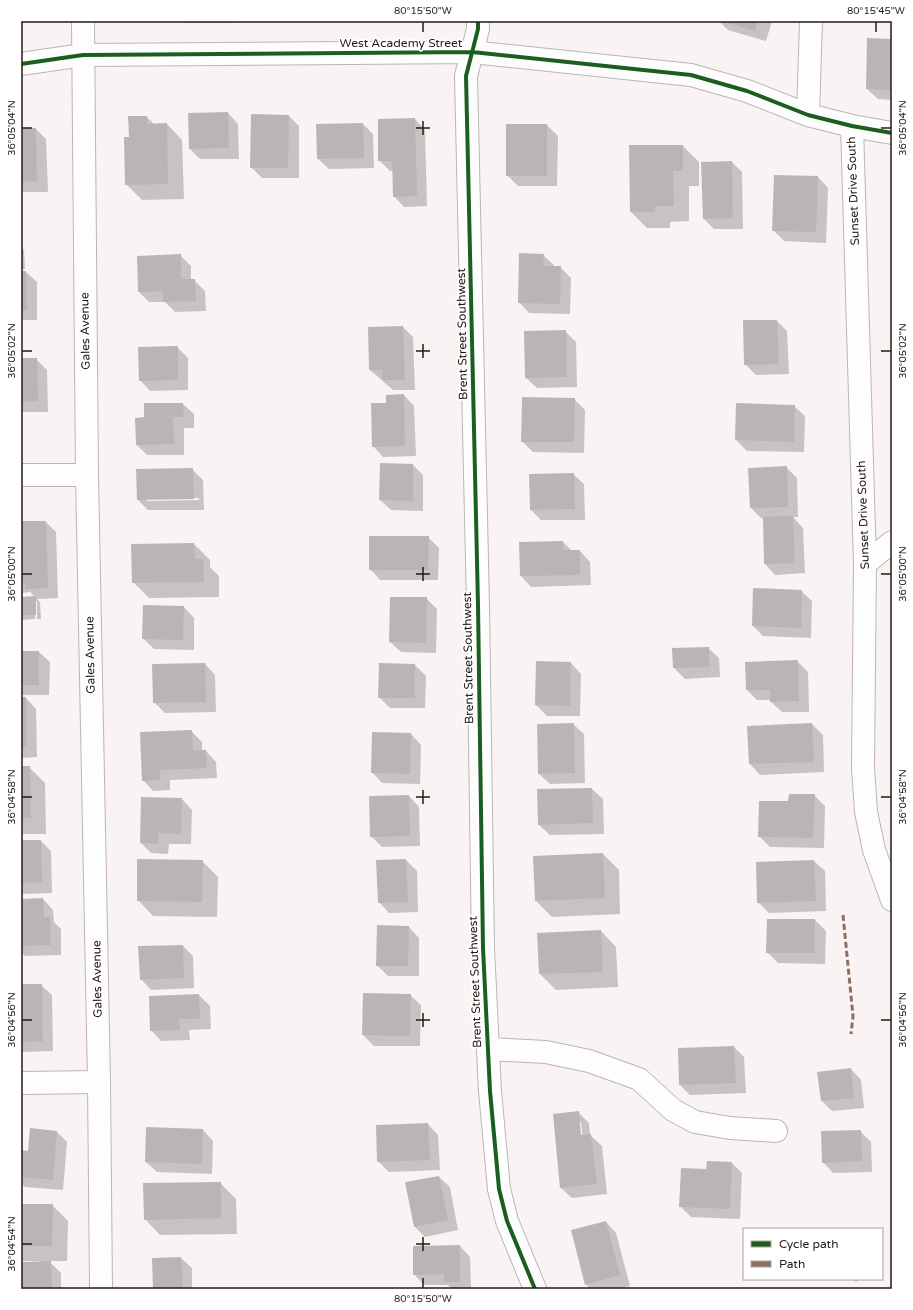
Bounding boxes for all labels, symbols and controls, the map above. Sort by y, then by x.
text: 80°15'50"W [394,5,452,17]
text: 80°15'45"W [847,5,905,17]
street label: West Academy Street [340,36,463,50]
text: 36°05'04"N [6,100,18,156]
text: 36°05'04"N [897,100,909,156]
street label: Sunset Drive South [844,136,862,246]
street label: Brent Street Southwest [454,267,470,400]
street label: Gales Avenue [77,292,93,370]
text: 36°05'02"N [6,323,18,379]
text: 36°05'02"N [897,323,909,379]
street label: Sunset Drive South [854,460,872,570]
text: 36°05'00"N [6,546,18,602]
text: 36°05'00"N [897,546,909,602]
street label: Brent Street Southwest [460,591,476,724]
street label: Gales Avenue [82,616,98,694]
text: 36°04'58"N [6,769,18,825]
text: 36°04'58"N [897,769,909,825]
street label: Brent Street Southwest [466,915,484,1048]
street label: Gales Avenue [89,940,105,1018]
text: 36°04'56"N [6,992,18,1048]
text: 36°04'56"N [897,992,909,1048]
text: 36°04'54"N [6,1216,18,1272]
legend [743,1228,883,1280]
text: Cycle path [779,1237,838,1251]
text: Path [779,1257,805,1271]
text: 80°15'50"W [394,1293,452,1305]

